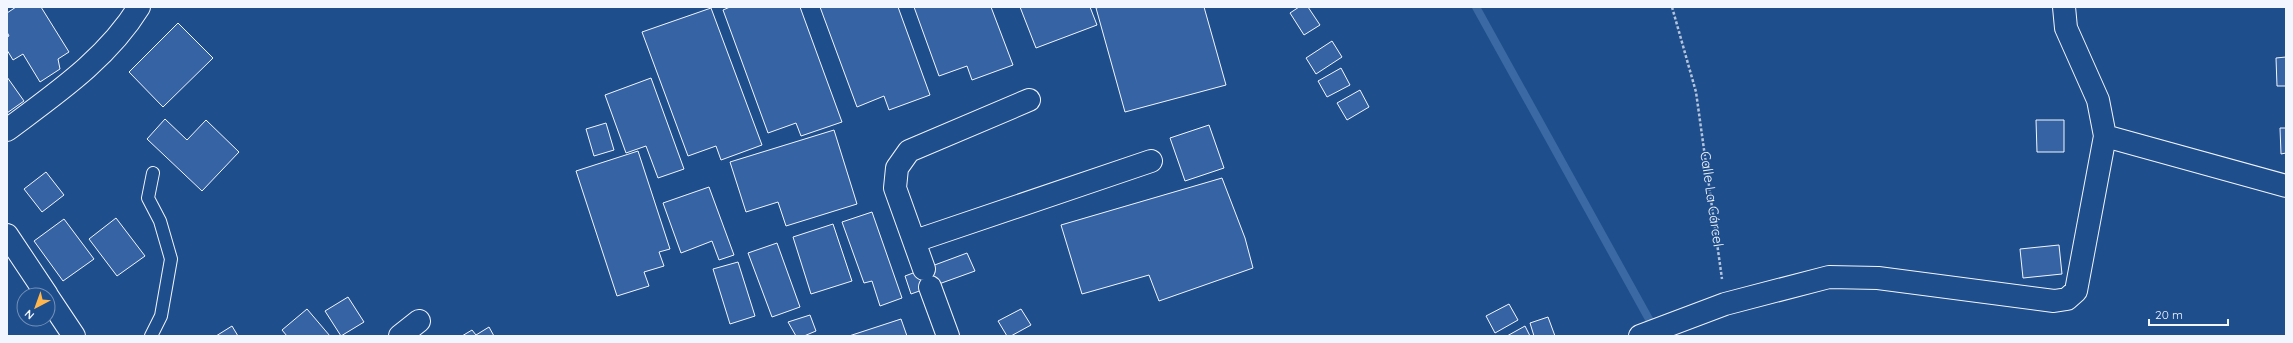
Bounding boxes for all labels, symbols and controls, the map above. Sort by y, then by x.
street label: Calle La Cárcel [1696,150,1728,248]
north arrow [16,287,56,327]
scale bar [2149,301,2228,327]
text: N [22,307,37,322]
text: 20 m [2155,307,2183,322]

